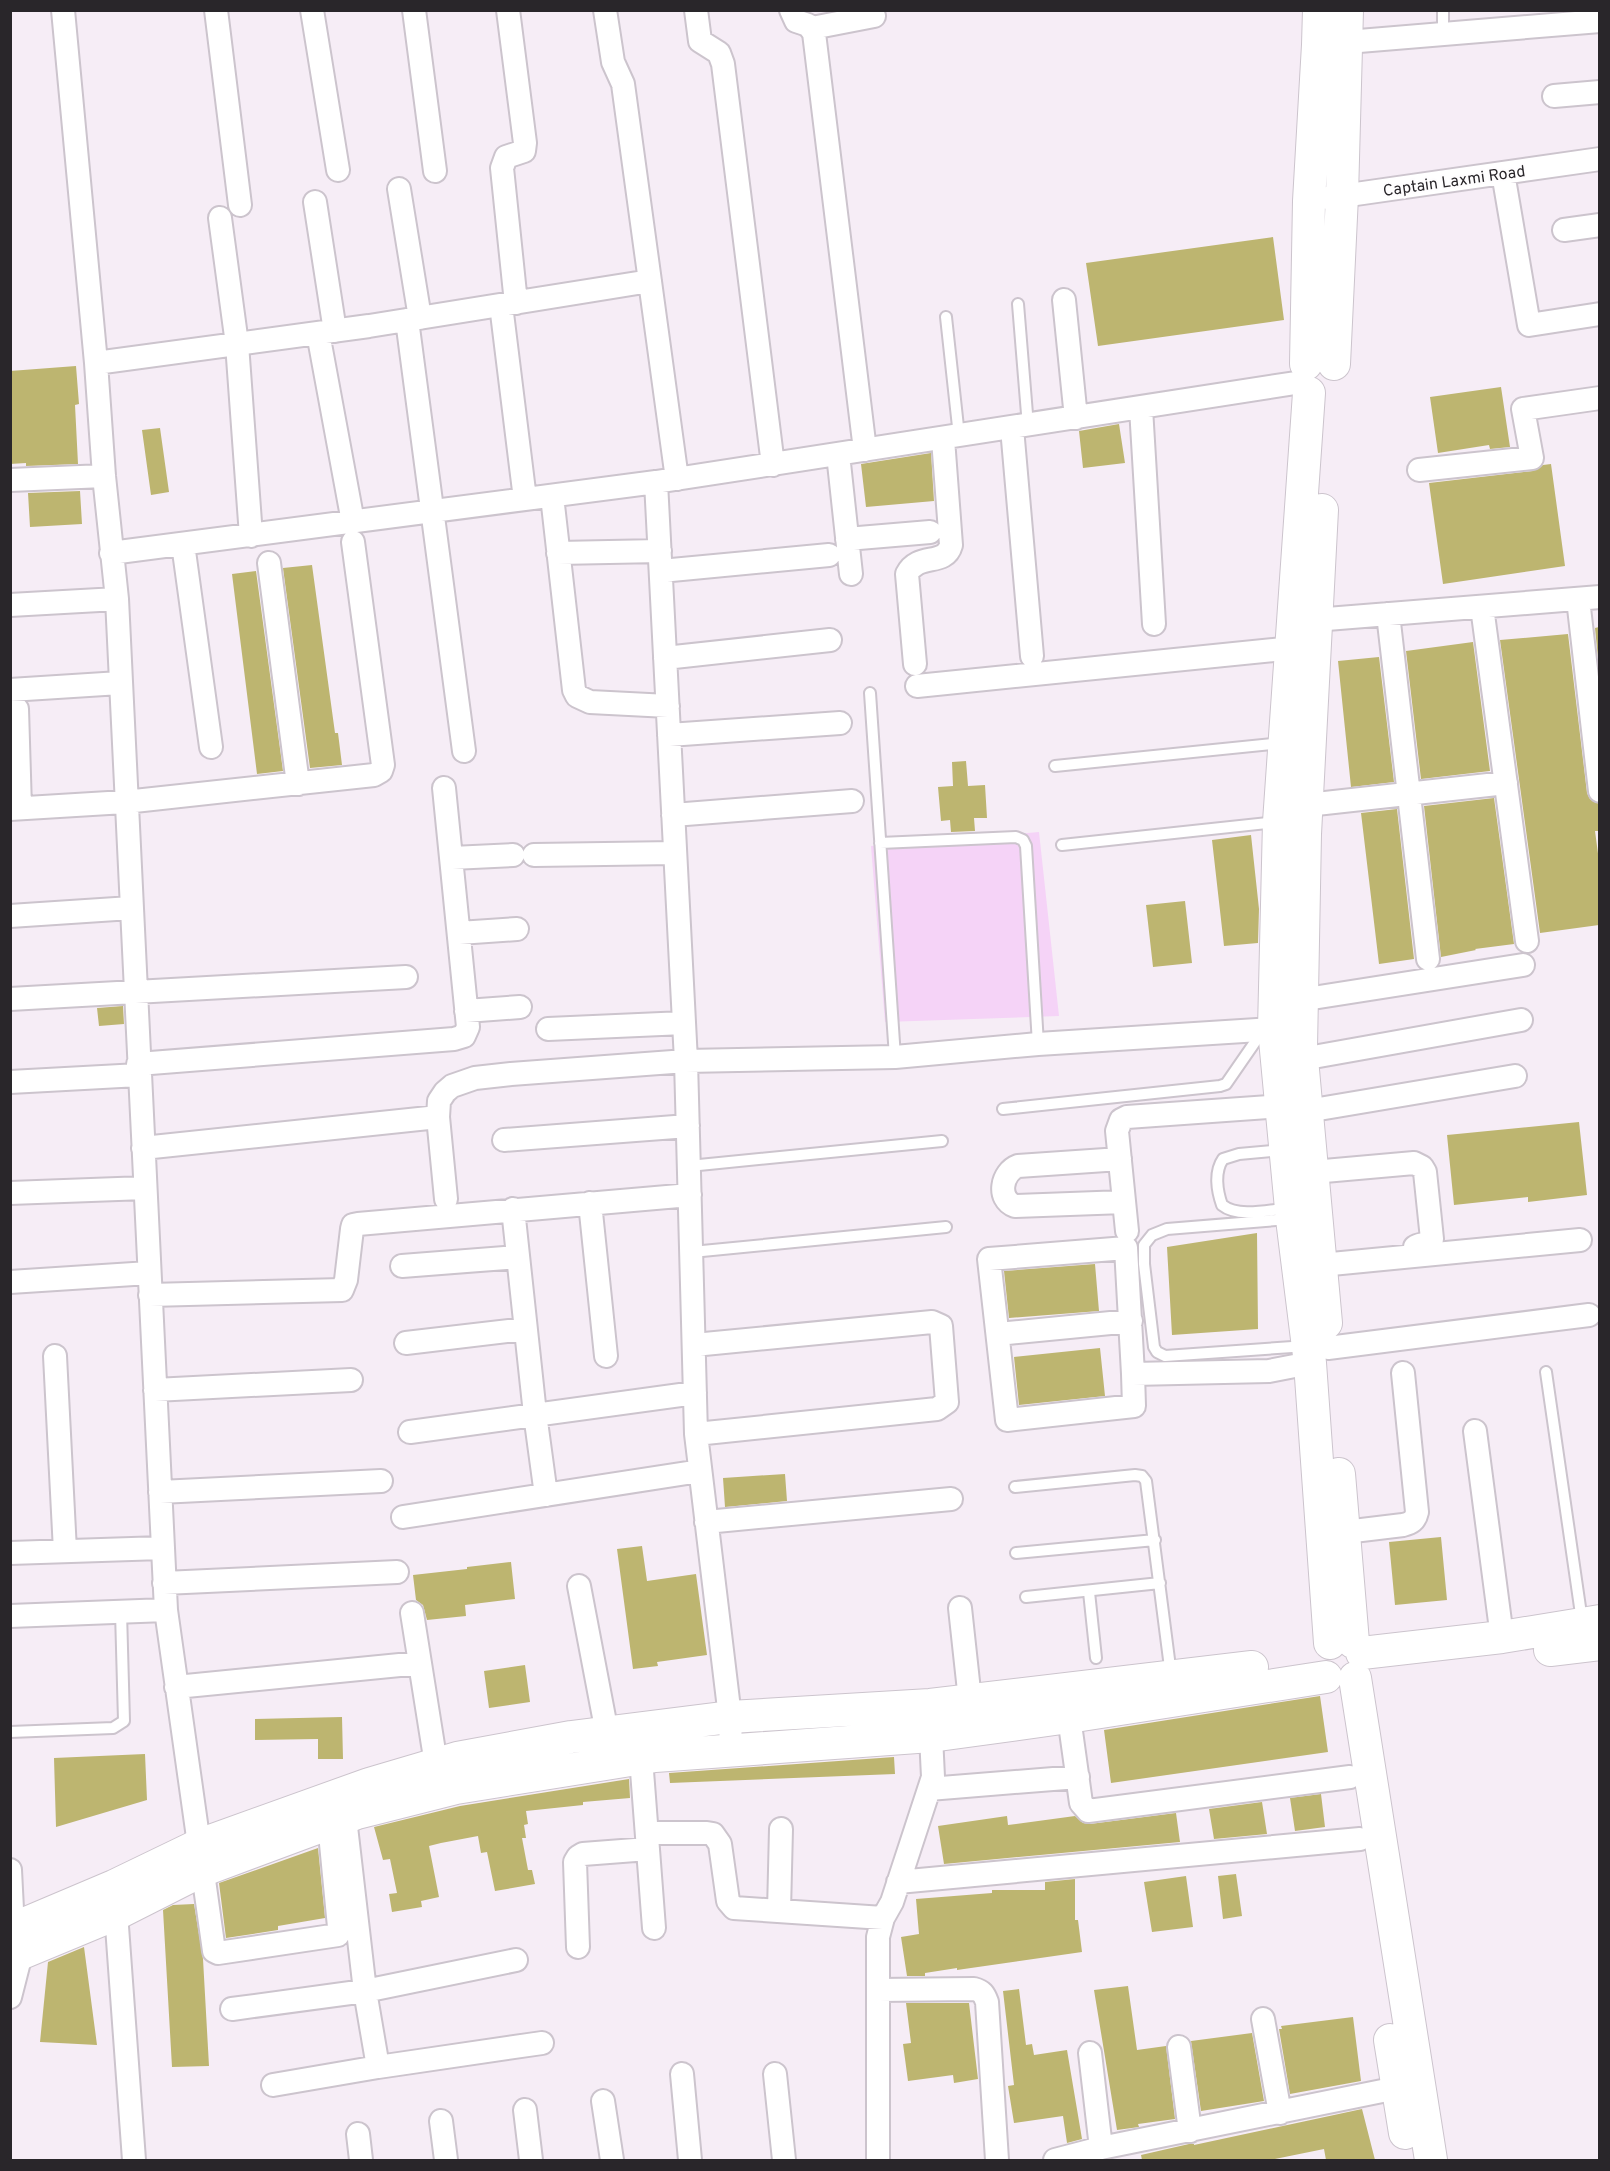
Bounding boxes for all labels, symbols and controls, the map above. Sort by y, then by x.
street label: Captain Laxmi Road [1382,162,1527,202]

